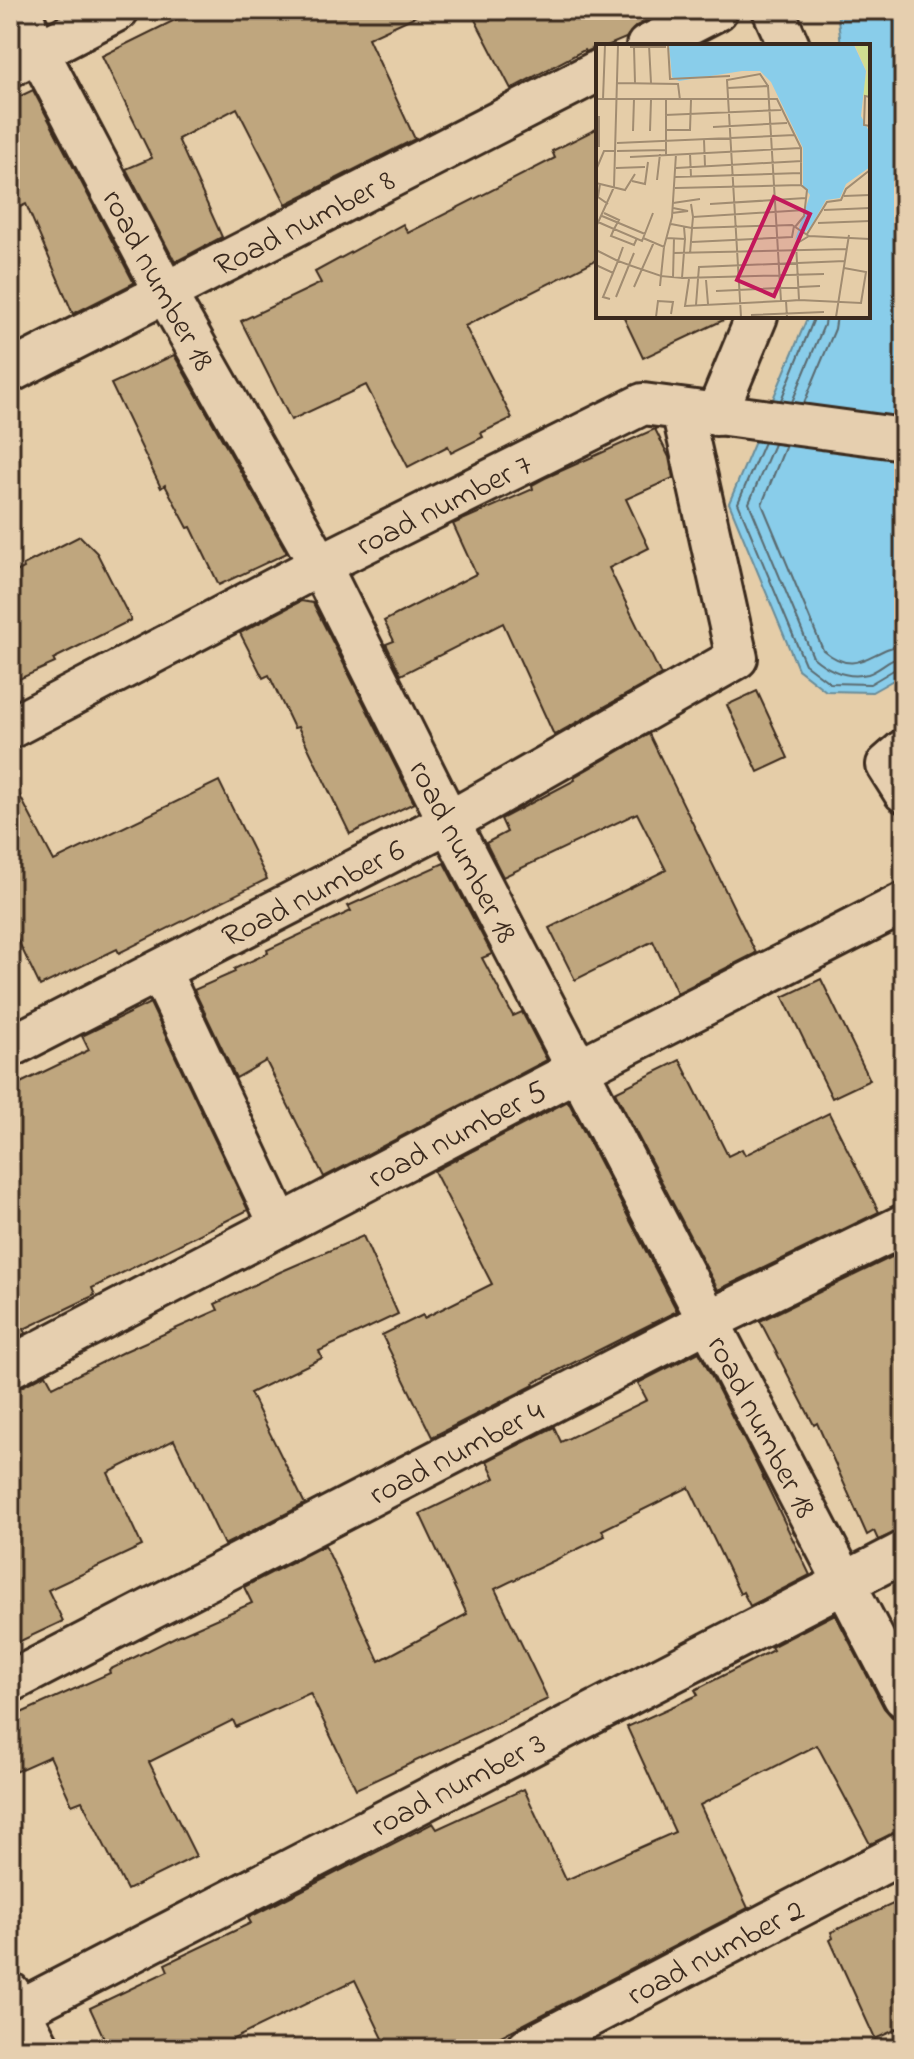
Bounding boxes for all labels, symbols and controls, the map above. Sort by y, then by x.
inset map [596,44,870,318]
street label: Road number 8 [207,159,404,291]
street label: road number 18 [88,182,225,380]
street label: road number 7 [349,443,541,570]
street label: road number 18 [395,753,528,952]
street label: Road number 6 [215,829,414,962]
street label: road number 5 [360,1070,556,1203]
street label: road number 18 [693,1328,827,1527]
street label: road number 4 [362,1390,553,1519]
street label: road number 3 [364,1722,555,1851]
street label: road number 2 [620,1888,813,2020]

